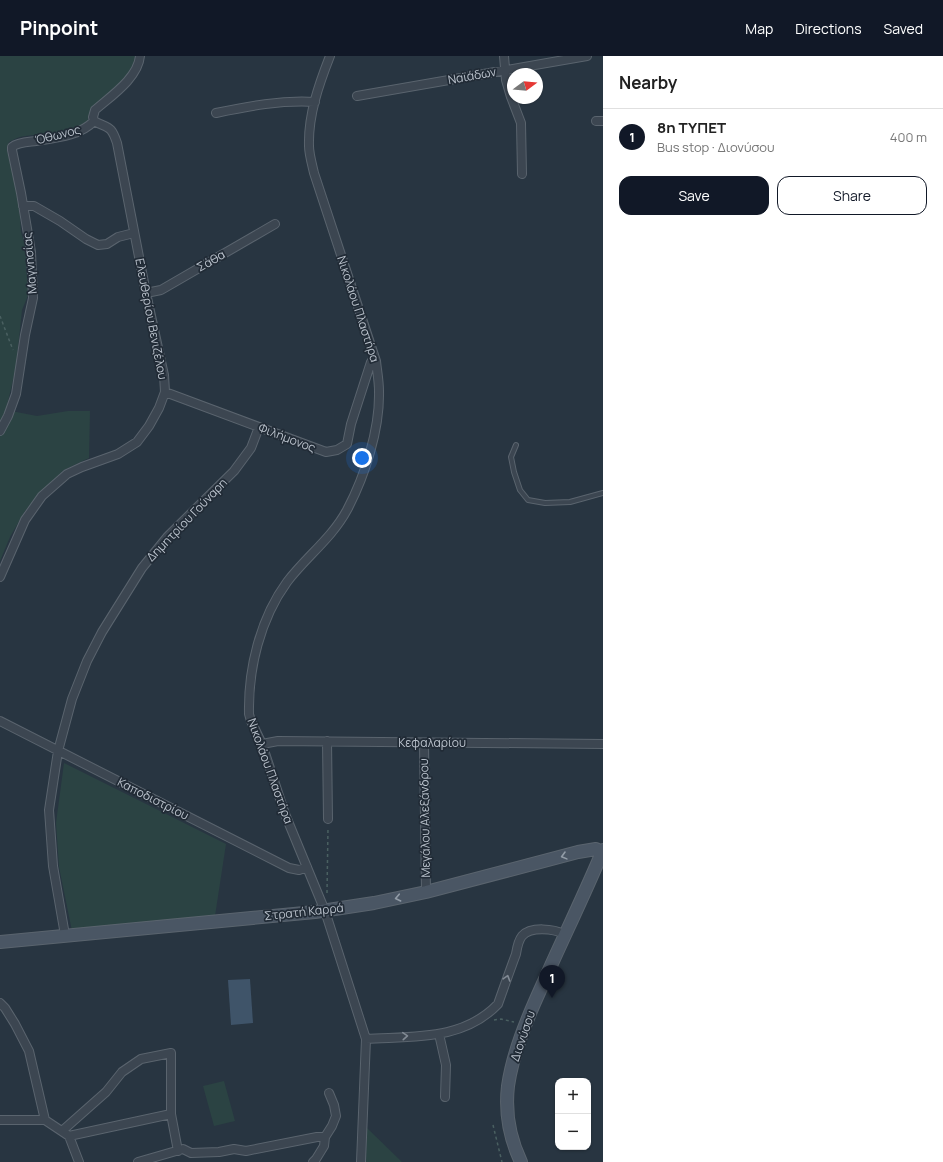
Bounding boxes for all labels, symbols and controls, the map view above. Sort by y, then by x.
text: Pinpoint [20,15,98,41]
text: Map [745,19,773,38]
text: Directions [795,19,862,38]
text: Saved [884,19,923,38]
street label: Ναϊάδων [446,63,497,88]
north arrow [507,68,543,104]
text: Nearby [619,71,677,94]
text: 8η ΤΥΠΕΤ [657,117,726,138]
street label: Όθωνος [33,121,83,148]
text: 1 [629,128,635,146]
text: 400 m [890,128,927,146]
text: Bus stop · Διονύσου [657,138,775,156]
button: Save [619,176,769,215]
button: Share [777,176,927,215]
street label: Μαγνησίας [18,231,41,295]
street label: Σάθα [193,246,228,276]
street label: Νικολάου Πλαστήρα [333,253,384,364]
street label: Ελευθερίου Βενιζέλου [131,257,172,381]
street label: Φιλήμονος [256,419,319,456]
your location [352,448,372,468]
street label: Δημητρίου Γούναρη [142,474,231,565]
street label: Νικολάου Πλαστήρα [243,716,297,826]
street label: Κεφαλαρίου [398,734,466,751]
street label: Μεγάλου Αλεξάνδρου [415,758,434,878]
street label: Καποδιστρίου [115,773,192,824]
one-way arrow [561,851,568,860]
one-way arrow [395,894,401,902]
street label: Στρατή Καρρά [263,899,345,924]
pin: 1 [539,965,565,998]
one-way arrow [502,974,511,981]
street label: Διονύσου [506,1008,539,1064]
one-way arrow [402,1032,408,1041]
map controls [555,1078,591,1150]
button: + [555,1078,591,1114]
button: − [555,1114,591,1150]

